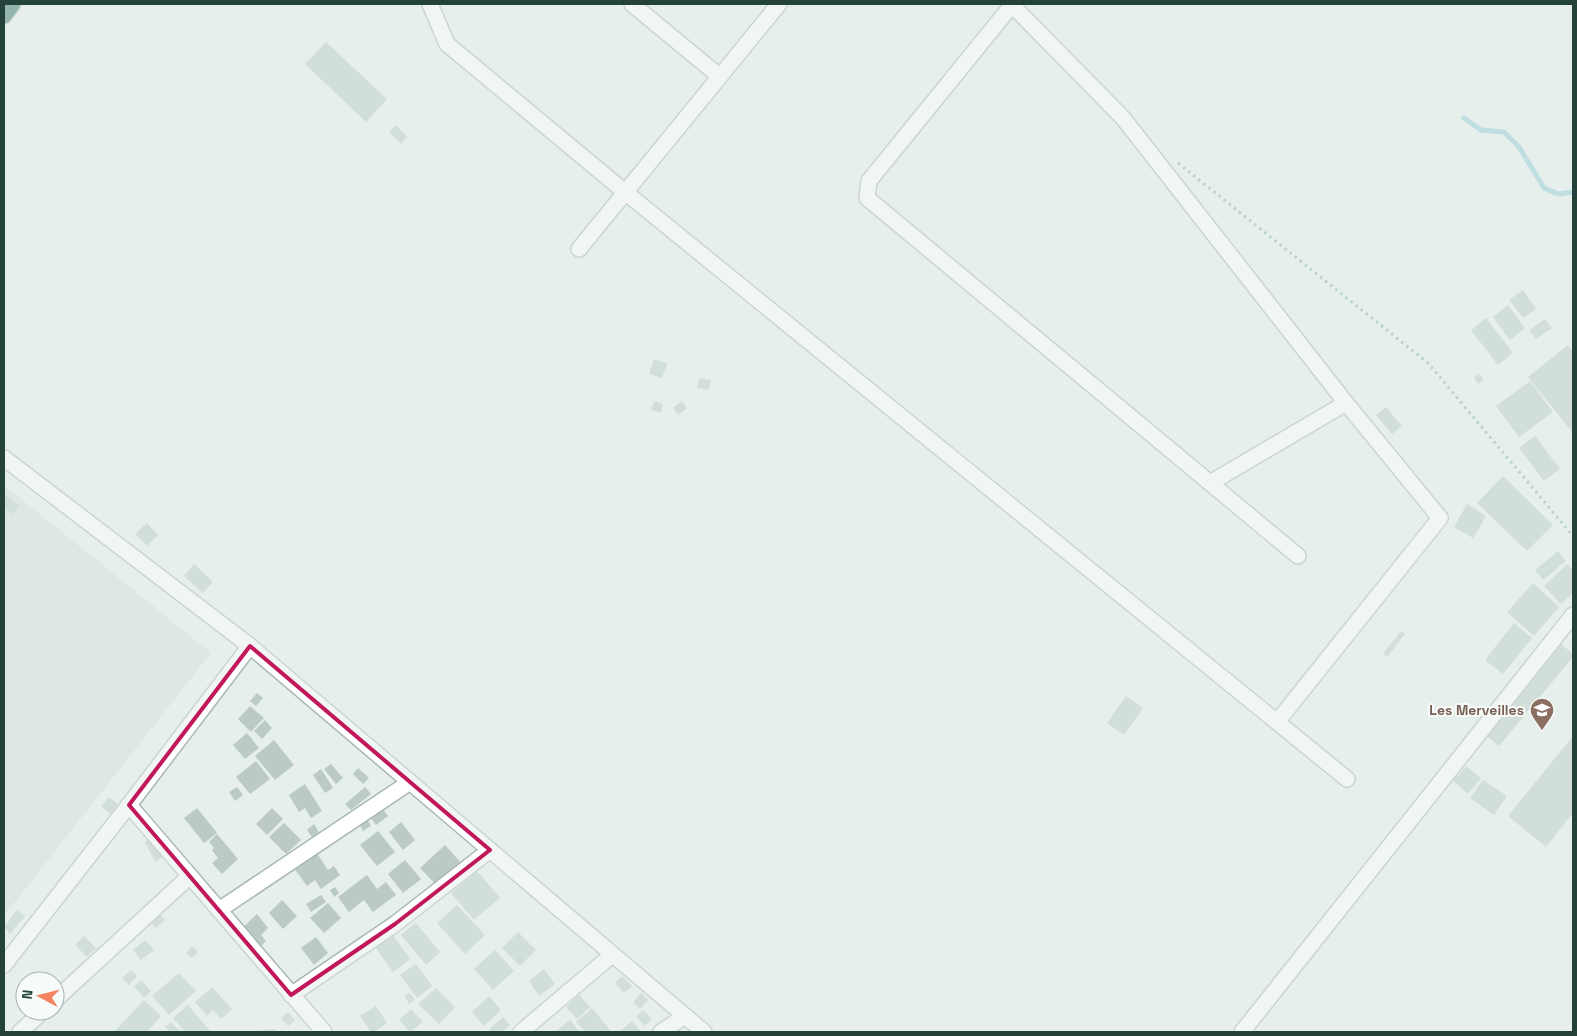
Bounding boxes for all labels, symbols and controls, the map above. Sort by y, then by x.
school or university icon: Les Merveilles [1529,697,1555,731]
place label: Les Merveilles [1429,701,1524,719]
north arrow [15,971,65,1021]
text: N [18,989,37,1000]

